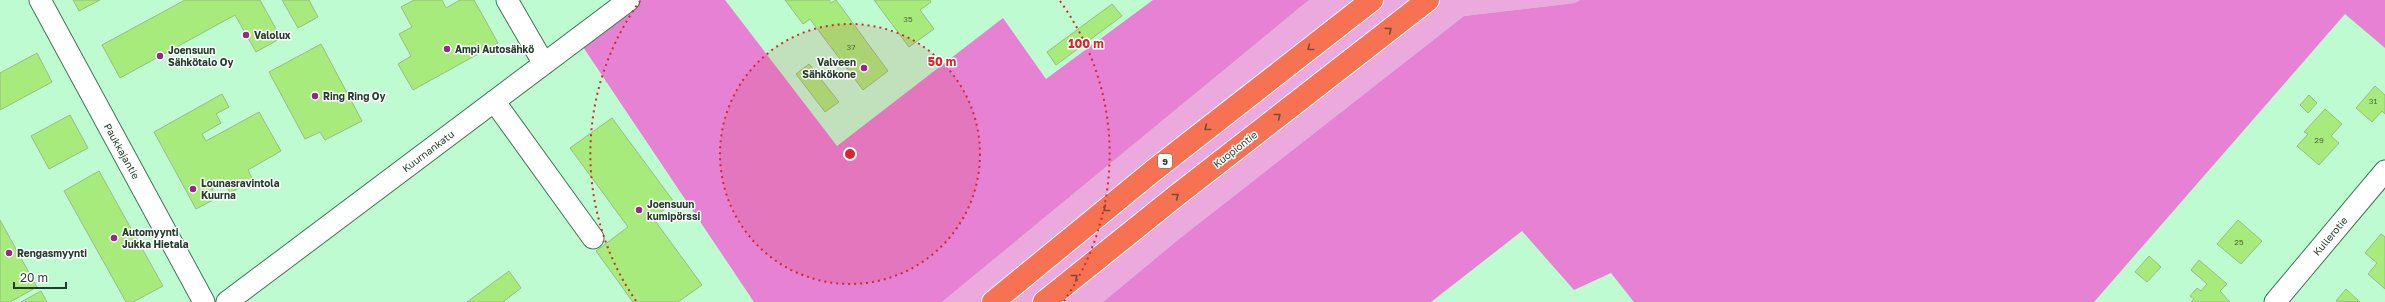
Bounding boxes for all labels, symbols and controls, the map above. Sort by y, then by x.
house number: 35 [903,14,913,24]
one-way arrow [1385,27,1392,35]
place label: Valolux [254,29,291,41]
marker: Valolux [241,30,251,40]
text: 100 m [1068,36,1104,51]
house number: 37 [847,42,855,52]
place label: Ampi Autosähkö [455,43,534,55]
one-way arrow [1307,43,1314,50]
place label: Joensuun Sähkötalo Oy [168,44,233,68]
marker: Ampi Autosähkö [442,44,452,54]
marker: Joensuun Sähkötalo Oy [155,51,165,61]
text: 50 m [928,54,956,69]
place label: Valveen Sähkökone [802,56,856,80]
marker: Valveen Sähkökone [859,63,869,73]
place label: Ring Ring Oy [323,90,385,102]
marker: Ring Ring Oy [310,91,320,101]
house number: 31 [2369,96,2377,106]
one-way arrow [1274,114,1281,121]
street label: Paukkajantie [102,121,142,181]
one-way arrow [1205,123,1212,130]
street label: Kuurnankatu [400,128,456,174]
street label: Kuopiontie [1211,128,1259,170]
house number: 29 [2314,135,2324,145]
centre of rings [843,147,857,161]
road number: 9 [1158,154,1172,168]
place label: Lounasravintola Kuurna [201,177,280,201]
marker: Lounasravintola Kuurna [188,184,198,194]
one-way arrow [1171,193,1178,200]
place label: Joensuun kumipörssi [647,198,700,222]
one-way arrow [1103,204,1110,211]
marker: Joensuun kumipörssi [634,205,644,215]
street label: Kullerotie [2310,214,2350,258]
place label: Automyynti Jukka Hietala [122,226,189,250]
marker: Automyynti Jukka Hietala [109,233,119,243]
house number: 25 [2234,237,2244,247]
place label: Rengasmyynti [17,247,87,259]
marker: Rengasmyynti [4,248,14,258]
scale bar [14,264,66,290]
text: 20 m [20,270,48,285]
one-way arrow [1070,275,1077,282]

